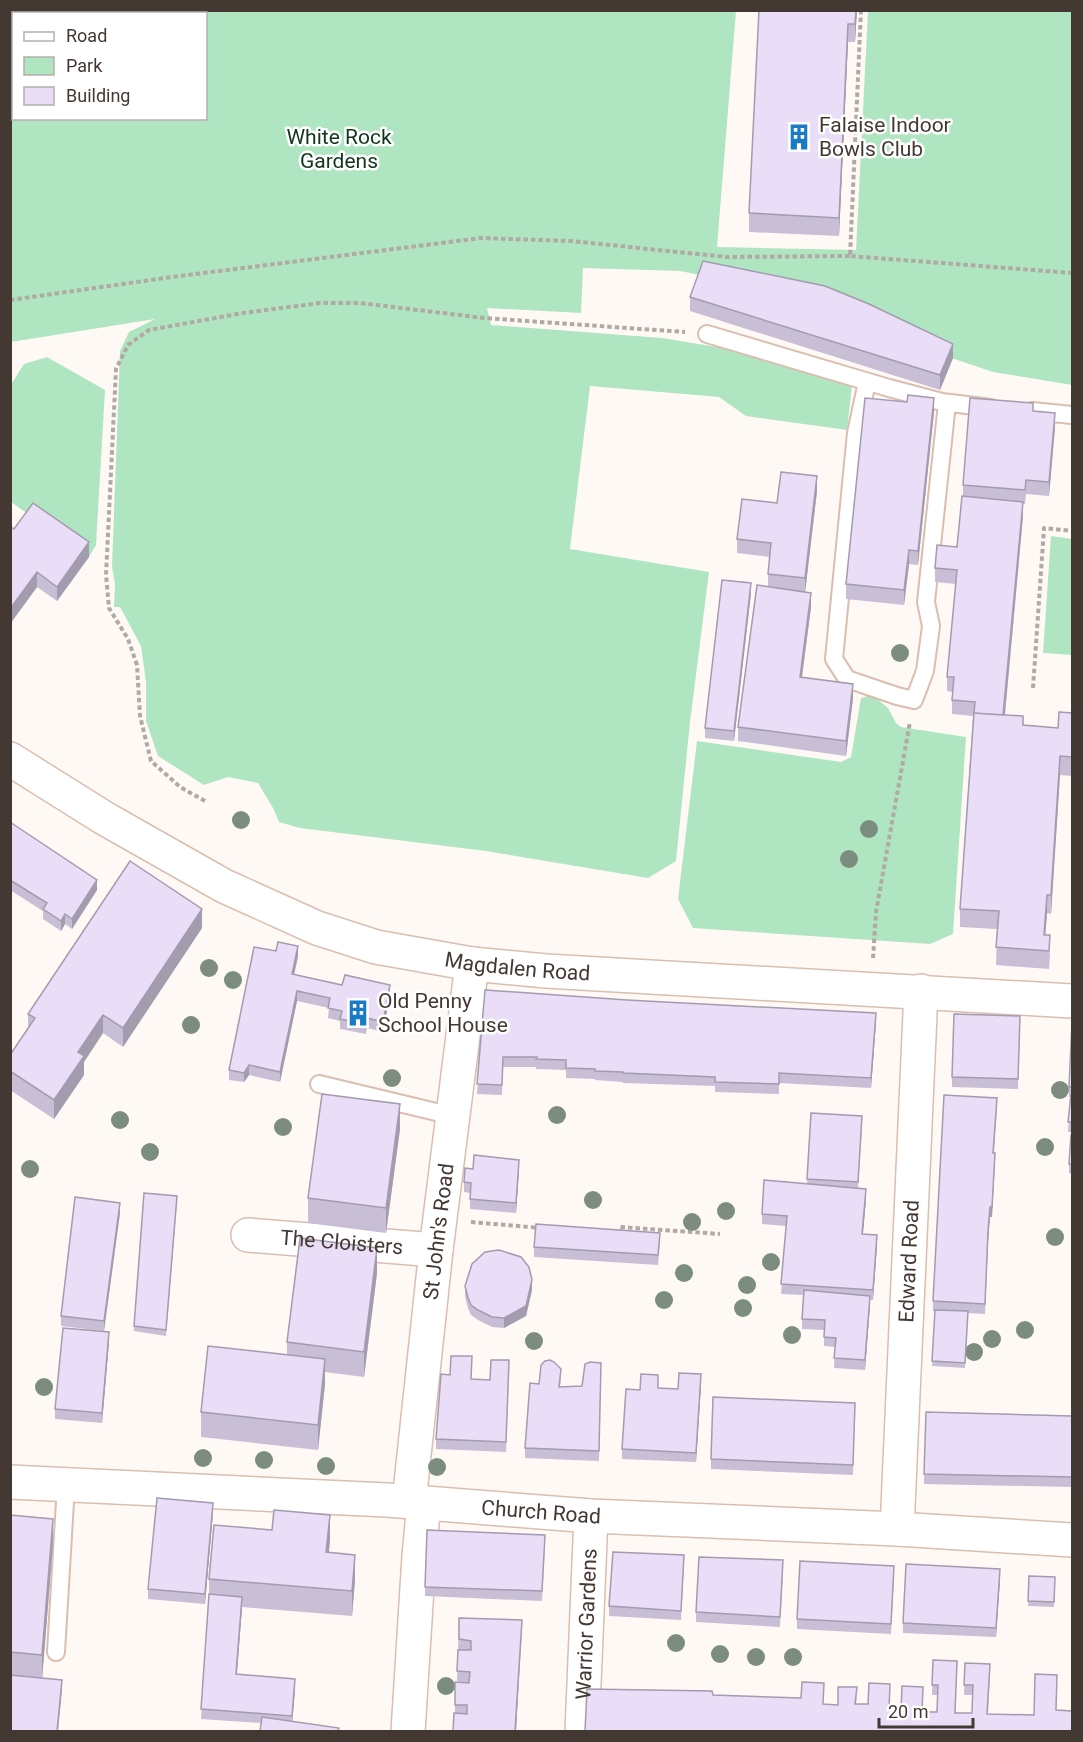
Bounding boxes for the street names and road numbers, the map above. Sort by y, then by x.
street label: Magdalen Road [443,947,591,986]
street label: St John's Road [419,1162,459,1301]
street label: Edward Road [894,1199,924,1323]
street label: The Cloisters [279,1226,404,1259]
street label: Church Road [480,1495,601,1528]
street label: Warrior Gardens [571,1548,602,1700]

